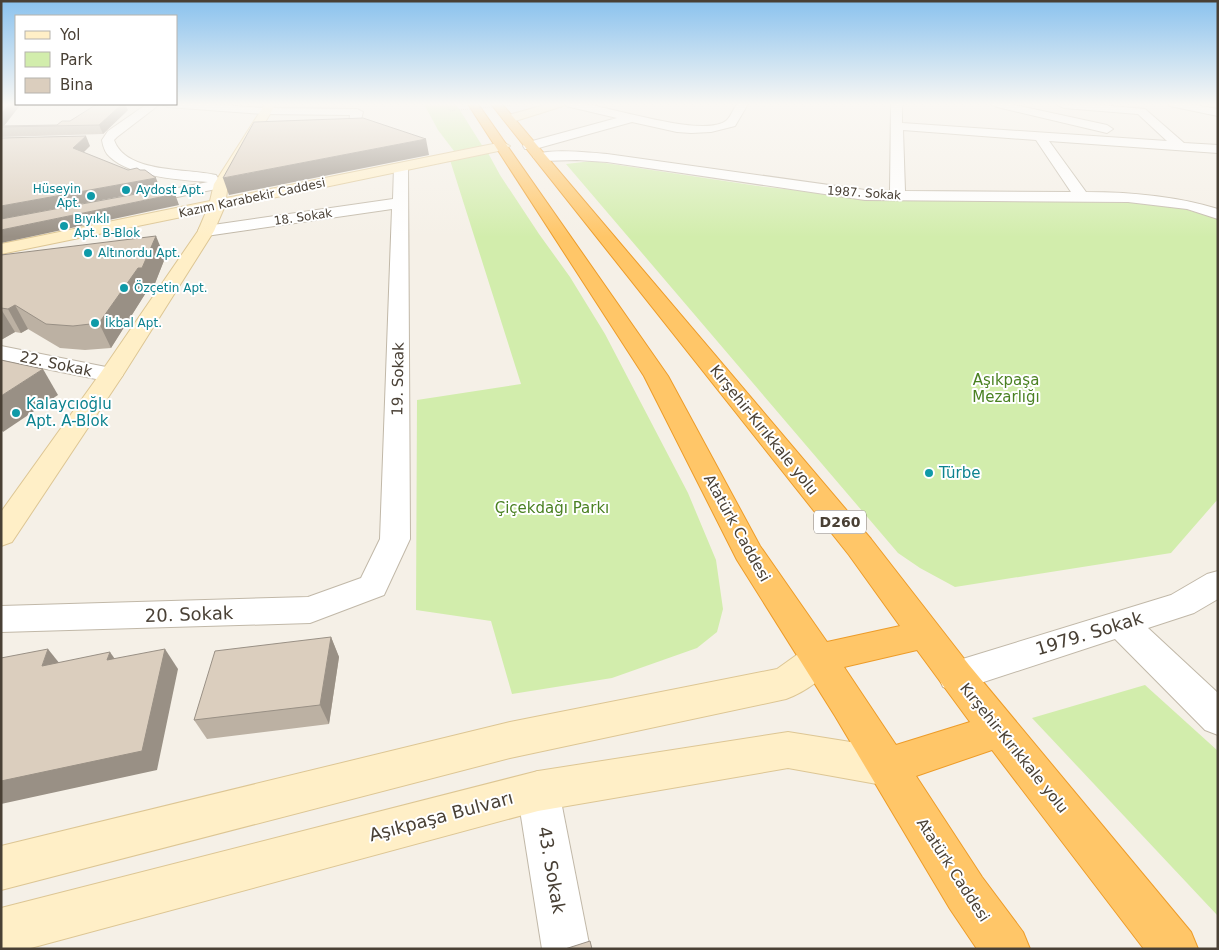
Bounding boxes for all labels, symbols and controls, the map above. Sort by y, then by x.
legend [15,15,178,105]
text: Yol [59,26,81,44]
text: Park [60,51,93,69]
text: Bina [60,76,93,94]
street label: Kazım Karabekir Caddesi [177,176,327,220]
place label: Hüseyin Apt. [33,182,81,210]
place label: Aydost Apt. [136,183,205,197]
street label: 1987. Sokak [827,183,902,203]
marker: Aydost Apt. [120,184,132,196]
marker: Hüseyin Apt. [85,190,97,202]
street label: 18. Sokak [273,206,333,228]
place label: Bıyıklı Apt. B-Blok [74,212,140,240]
marker: Bıyıklı Apt. B-Blok [58,220,70,232]
place label: Altınordu Apt. [98,246,181,260]
marker: Altınordu Apt. [82,247,94,259]
place label: Özçetin Apt. [134,279,208,295]
marker: Özçetin Apt. [118,282,130,294]
place label: İkbal Apt. [105,315,162,330]
marker: İkbal Apt. [89,317,101,329]
street label: 19. Sokak [388,342,408,416]
street label: 22. Sokak [18,348,94,381]
street label: Kırşehir-Kırıkkale yolu [706,361,822,499]
park label: Aşıkpaşa Mezarlığı [972,371,1040,406]
place label: Kalaycıoğlu Apt. A-Blok [26,395,112,430]
marker: Kalaycıoğlu Apt. A-Blok [10,407,22,419]
place label: Türbe [938,464,981,482]
marker: Türbe [923,467,935,479]
street label: Atatürk Caddesi [700,471,774,585]
park label: Çiçekdağı Parkı [495,499,609,517]
road number: D260 [814,511,866,534]
street label: 20. Sokak [144,602,234,626]
street label: 1979. Sokak [1033,607,1146,659]
street label: Kırşehir-Kırıkkale yolu [956,679,1072,817]
street label: Aşıkpaşa Bulvarı [367,787,515,845]
street label: Atatürk Caddesi [913,815,993,925]
street label: 43. Sokak [534,825,570,916]

